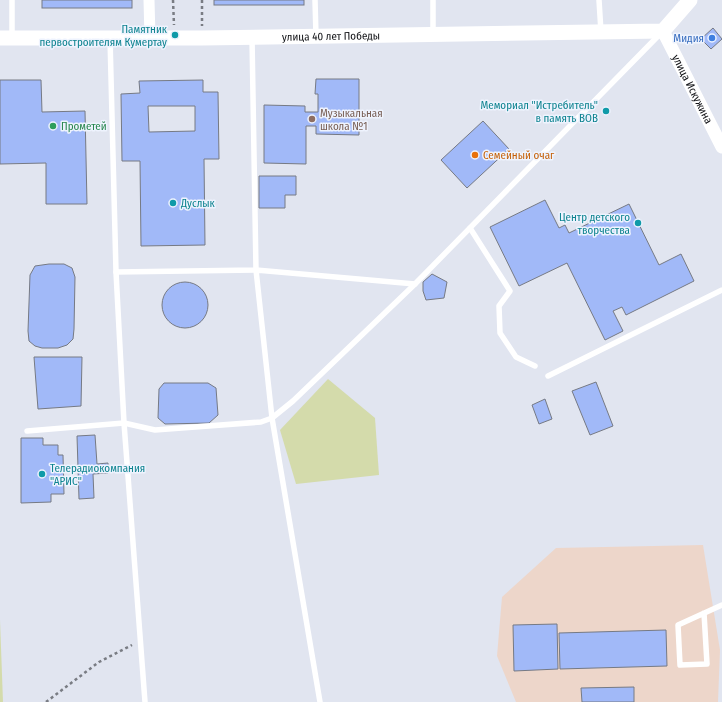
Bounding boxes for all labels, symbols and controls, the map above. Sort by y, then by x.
place label: Памятник первостроителям Кумертау [39,23,168,49]
street label: улица 40 лет Победы [282,29,380,44]
marker: Памятник первостроителям Кумертау [170,30,180,40]
place label: Мидия [673,32,704,45]
marker: Мидия [707,33,717,43]
street label: улица Искужина [669,52,715,126]
place label: Мемориал "Истребитель" в память ВОВ [480,99,598,125]
marker: Мемориал "Истребитель" в память ВОВ [601,106,611,116]
place label: Музыкальная школа №1 [320,107,383,133]
marker: Музыкальная школа №1 [307,114,317,124]
place label: Прометей [61,120,107,133]
marker: Прометей [48,121,58,131]
place label: Семейный очаг [483,149,555,162]
marker: Семейный очаг [470,150,480,160]
place label: Дуслык [180,197,216,210]
marker: Дуслык [168,198,178,208]
place label: Центр детского творчества [559,211,630,237]
marker: Центр детского творчества [633,218,643,228]
place label: Телерадиокомпания "АРИС" [50,462,145,488]
marker: Телерадиокомпания "АРИС" [37,469,47,479]

